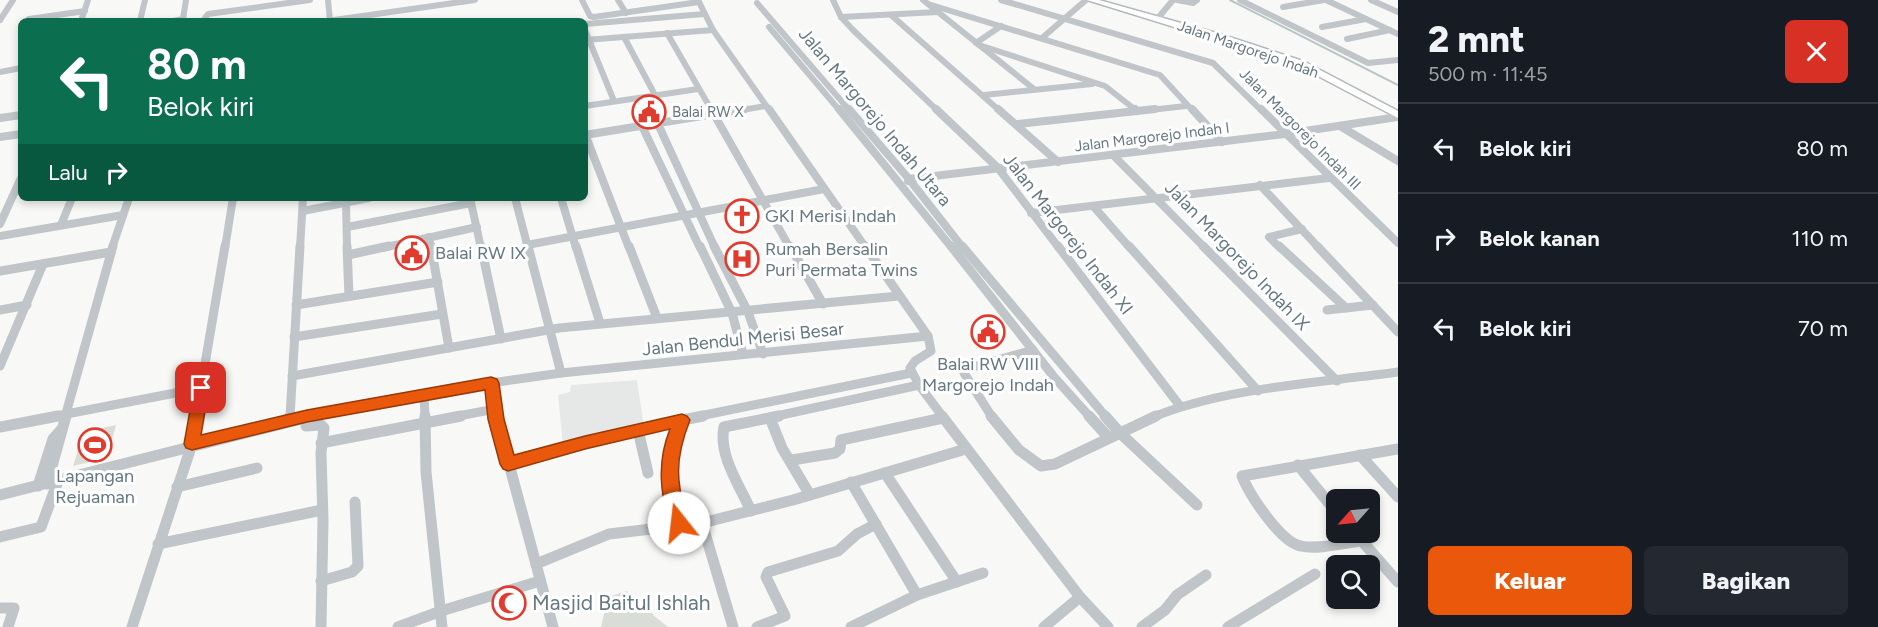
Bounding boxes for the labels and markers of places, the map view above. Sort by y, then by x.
public building icon: Balai RW X [631,94,667,130]
place label: Balai RW X [672,103,744,121]
church icon: GKI Merisi Indah [724,198,760,234]
place label: GKI Merisi Indah [765,205,896,227]
public building icon: Balai RW IX [394,235,430,271]
place label: Rumah Bersalin Puri Permata Twins [765,238,918,281]
hospital icon: Rumah Bersalin Puri Permata Twins [724,241,760,277]
place label: Balai RW IX [435,242,526,264]
public building icon: Balai RW VIII Margorejo Indah [970,314,1006,350]
place label: Balai RW VIII Margorejo Indah [922,353,1054,396]
pin [175,362,226,413]
sports icon: Lapangan Rejuaman [77,427,113,463]
place label: Lapangan Rejuaman [55,465,135,508]
mosque icon: Masjid Baitul Ishlah [491,585,527,621]
place label: Masjid Baitul Ishlah [532,590,710,615]

